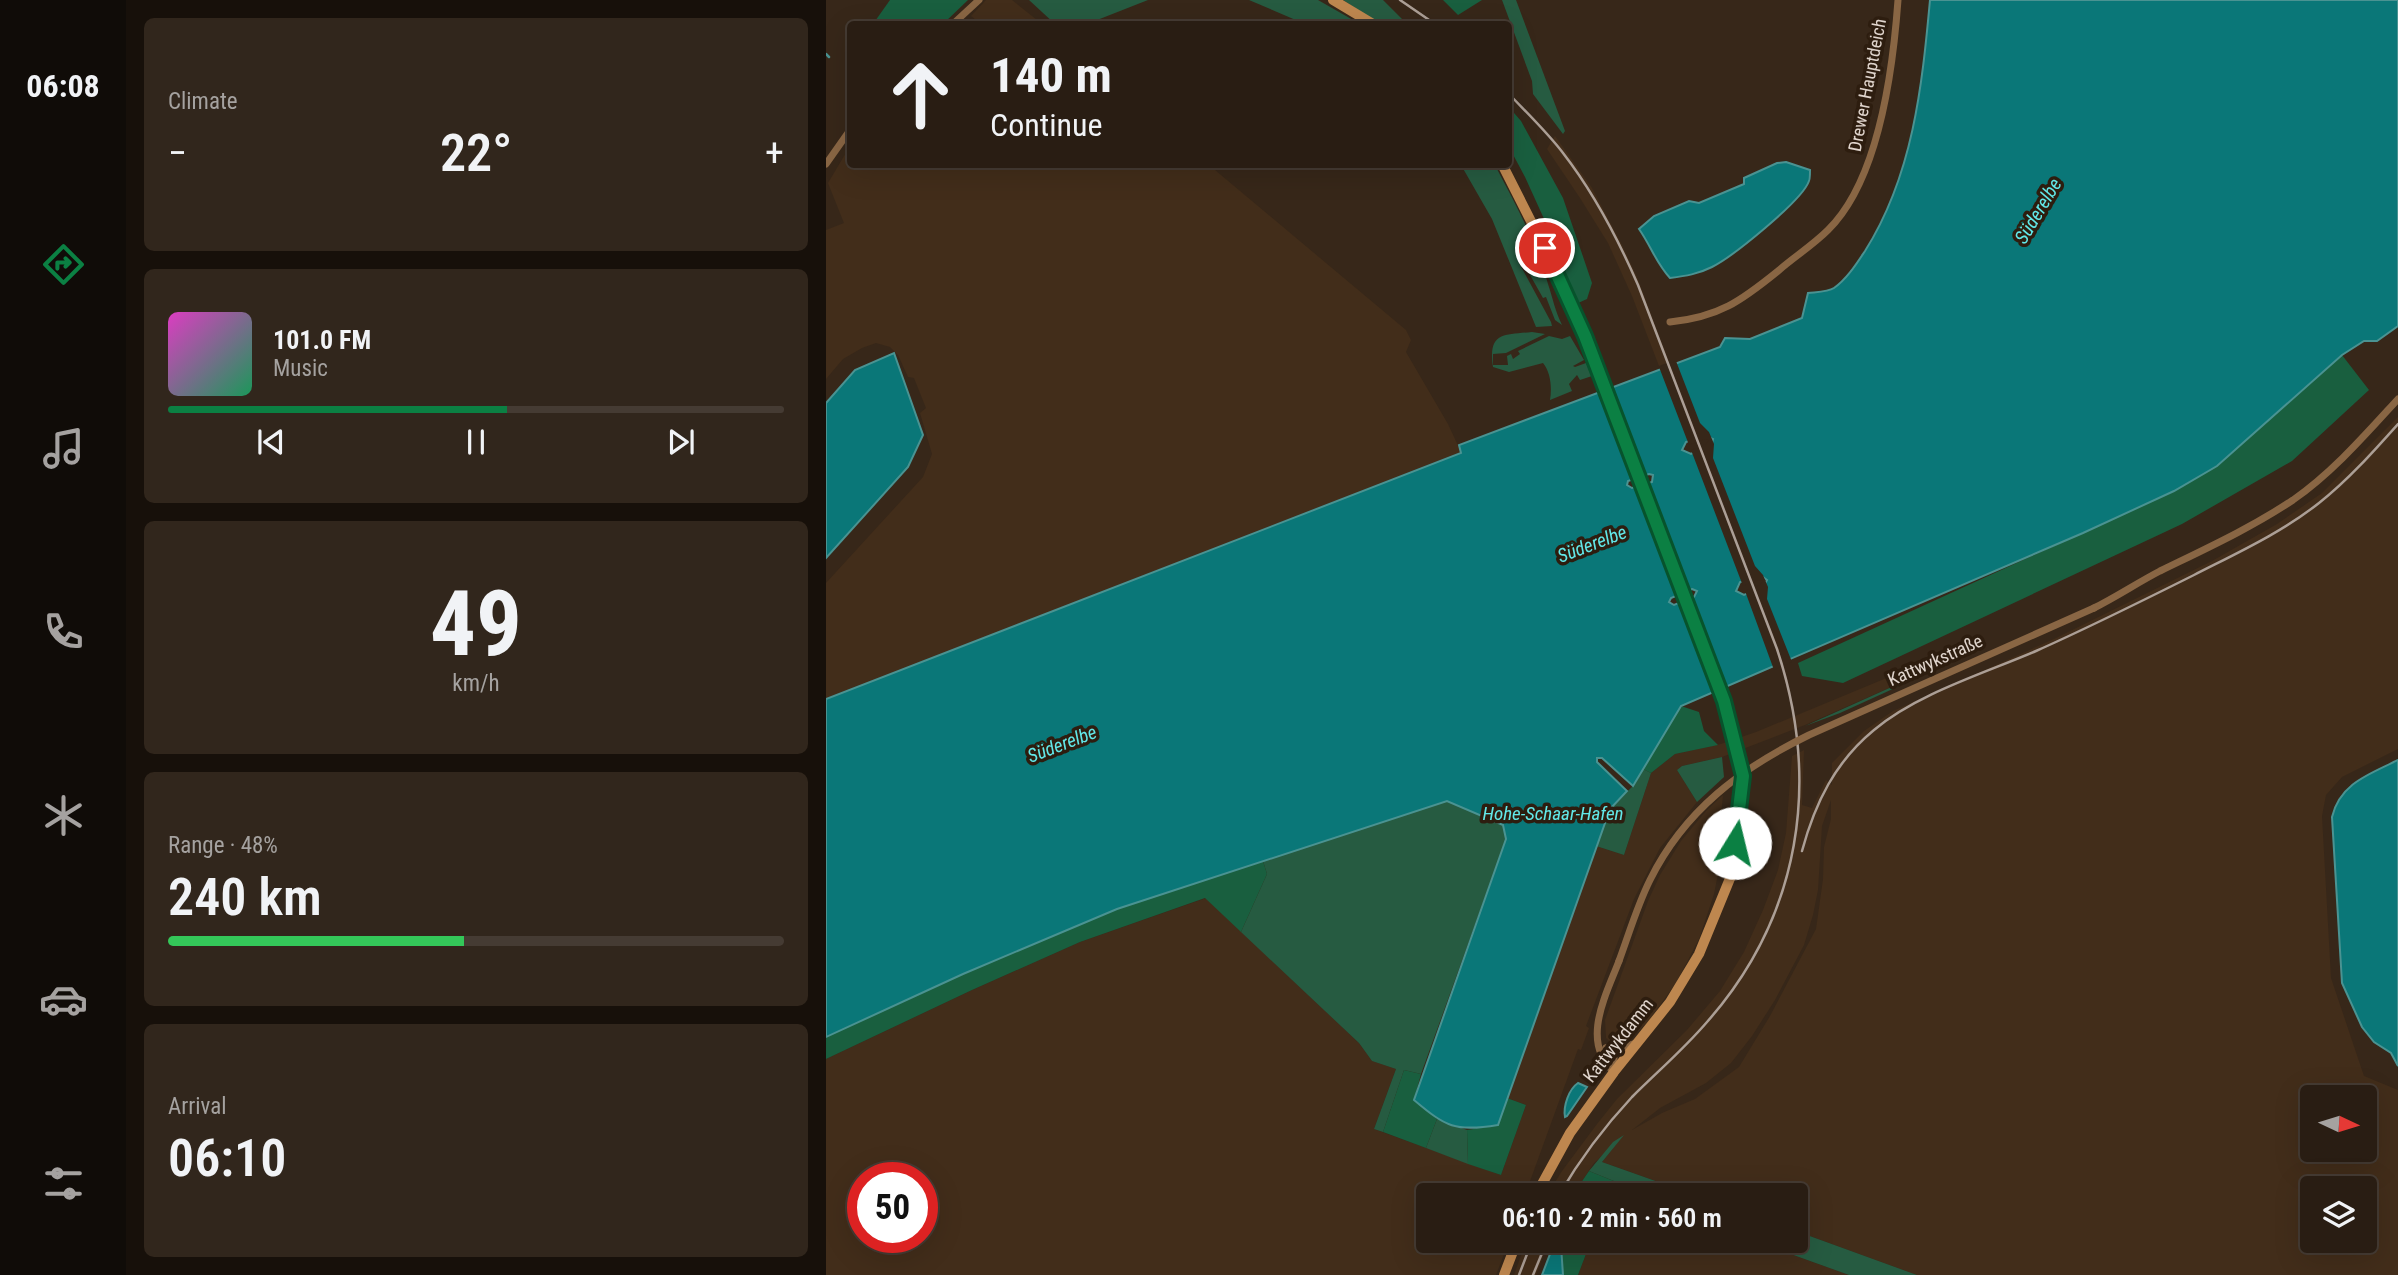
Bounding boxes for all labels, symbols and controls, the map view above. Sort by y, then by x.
street label: Drewer Hauptdeich [1844,17,1890,153]
text: 140 m [990,47,1112,104]
icon: ahead [875,49,966,140]
text: 06:08 [26,67,100,105]
text: Climate [168,88,238,115]
text: Continue [990,106,1102,144]
text: 22° [440,123,512,184]
text: − [168,131,187,175]
text: + [765,131,784,175]
water label: Süderelbe [2010,174,2066,248]
pin [1515,218,1575,278]
icon: arrive [1526,229,1564,267]
icon: directions [39,240,88,289]
text: 101.0 FM [273,325,371,355]
text: Music [273,355,328,382]
icon: previous [252,423,290,461]
icon: pause [457,423,495,461]
icon: next [662,423,700,461]
icon: music [39,424,88,473]
water label: Süderelbe [1554,520,1630,568]
text: 49 [430,571,522,677]
icon: phone [39,607,88,656]
street label: Kattwykstraße [1884,630,1986,690]
text: km/h [452,670,500,697]
water label: Süderelbe [1024,720,1100,768]
icon: climate [39,791,88,840]
water label: Hohe-Schaar-Hafen [1482,802,1624,825]
position arrow [1698,806,1772,880]
text: Range · 48% [168,832,278,859]
text: 240 km [168,867,322,928]
icon: car [39,975,88,1024]
street label: Kattwykdamm [1579,994,1657,1086]
north arrow [2300,1085,2376,1162]
map controls [2300,1085,2377,1253]
text: Arrival [168,1093,227,1120]
text: 06:10 [168,1128,286,1189]
icon: filters [39,1159,88,1208]
speed limit sign: 50 [847,1162,938,1253]
button: layers [2300,1176,2377,1253]
text: 06:10 · 2 min · 560 m [1502,1203,1722,1233]

